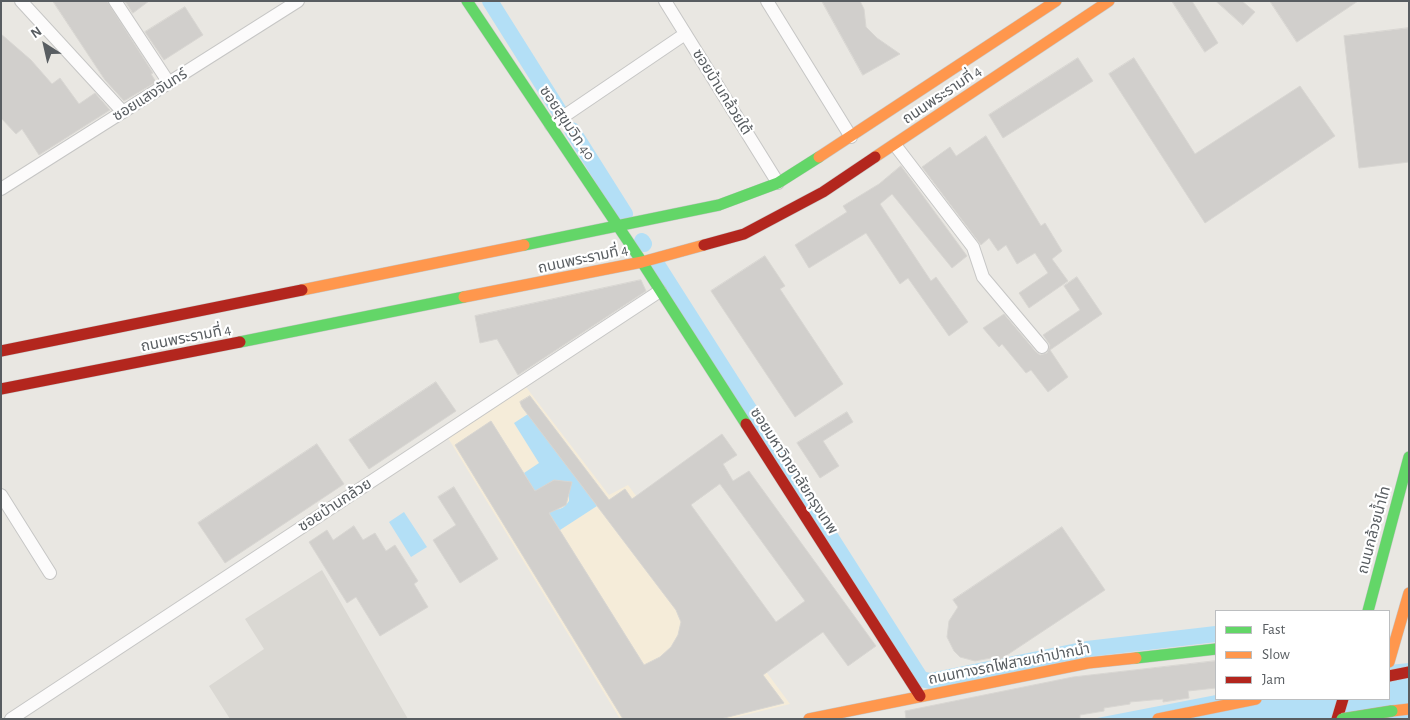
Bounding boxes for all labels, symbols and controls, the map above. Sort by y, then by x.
north arrow [20,20,70,70]
text: N [28,24,44,41]
street label: ซอยบ้านกล้วยใต้ [688,46,756,138]
street label: ถนนพระรามที่ 4 [899,62,985,128]
street label: ซอยแสงจันทร์ [109,65,191,125]
street label: ซอยสุขุมวิท 40 [535,82,599,164]
street label: ถนนพระรามที่ 4 [536,241,630,277]
street label: ถนนพระรามที่ 4 [139,320,233,356]
street label: ซอยมหาวิทยาลัยกรุงเทพ [746,404,842,538]
street label: ซอยบ้านกล้วย [295,475,375,535]
street label: ถนนกล้วยน้ำไท [1354,484,1394,576]
legend [1215,610,1390,700]
text: Fast [1262,622,1285,637]
street label: ถนนทางรถไฟสายเก่าปากน้ำ [927,640,1091,688]
text: Slow [1262,647,1290,662]
text: Jam [1262,672,1285,687]

